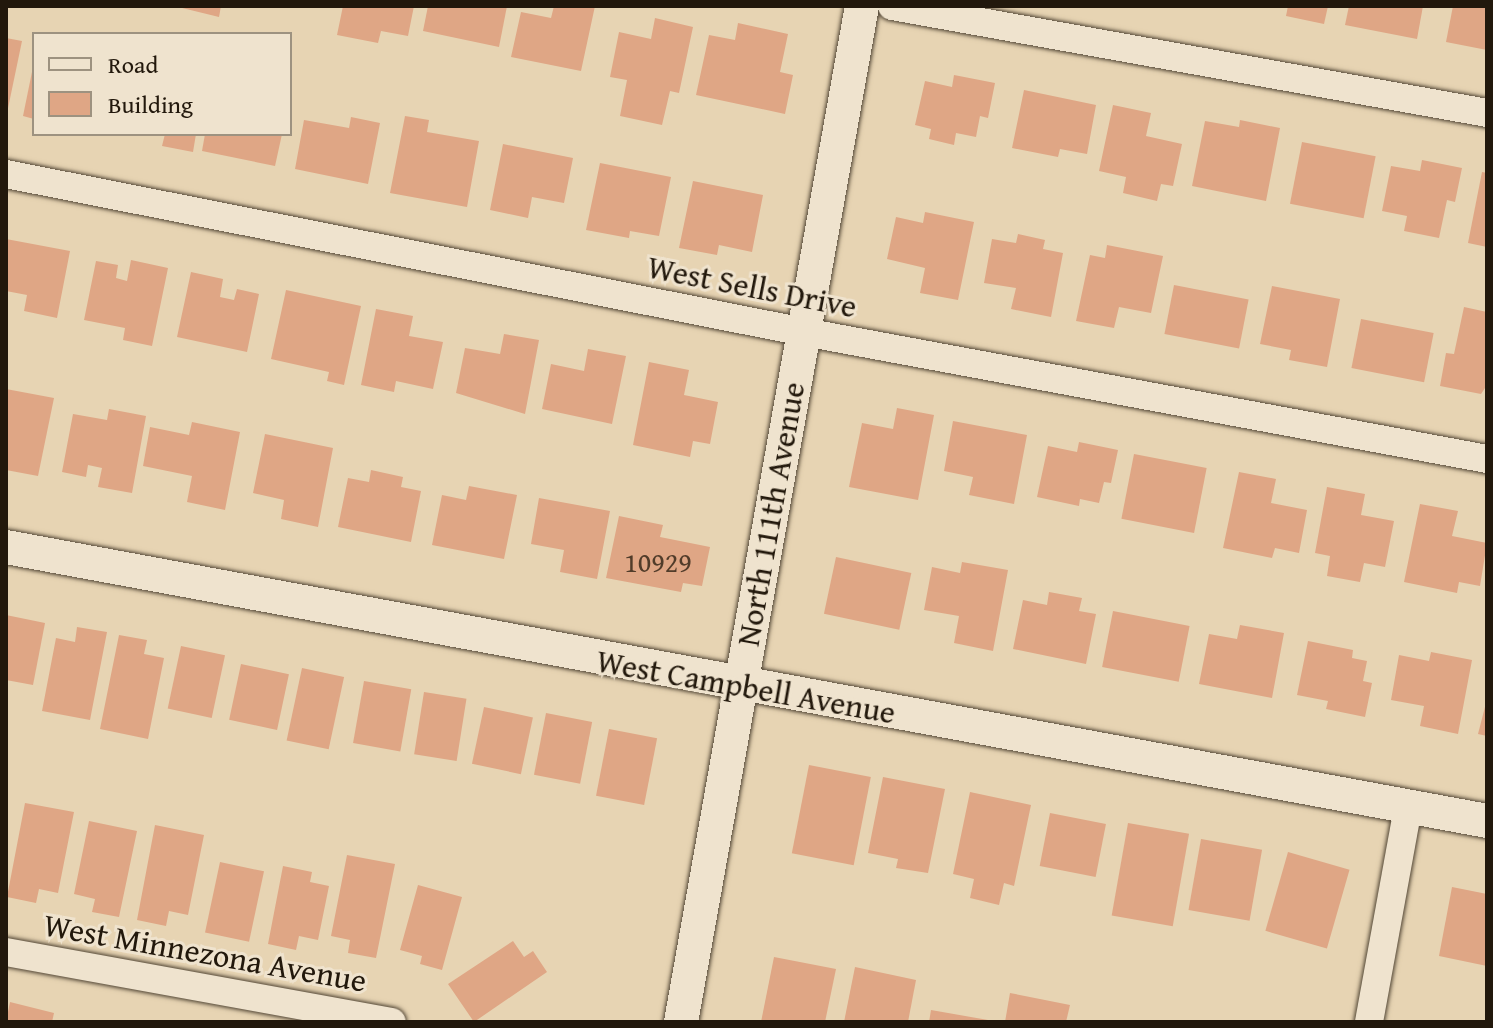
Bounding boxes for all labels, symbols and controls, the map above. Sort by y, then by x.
legend [32,32,292,136]
text: Road [108,47,158,82]
text: Building [108,87,193,122]
street label: West Sells Drive [644,248,860,326]
street label: North 111th Avenue [729,379,813,649]
house number: 10929 [624,545,692,579]
street label: West Campbell Avenue [594,642,898,732]
street label: West Minnezona Avenue [41,906,369,1000]

